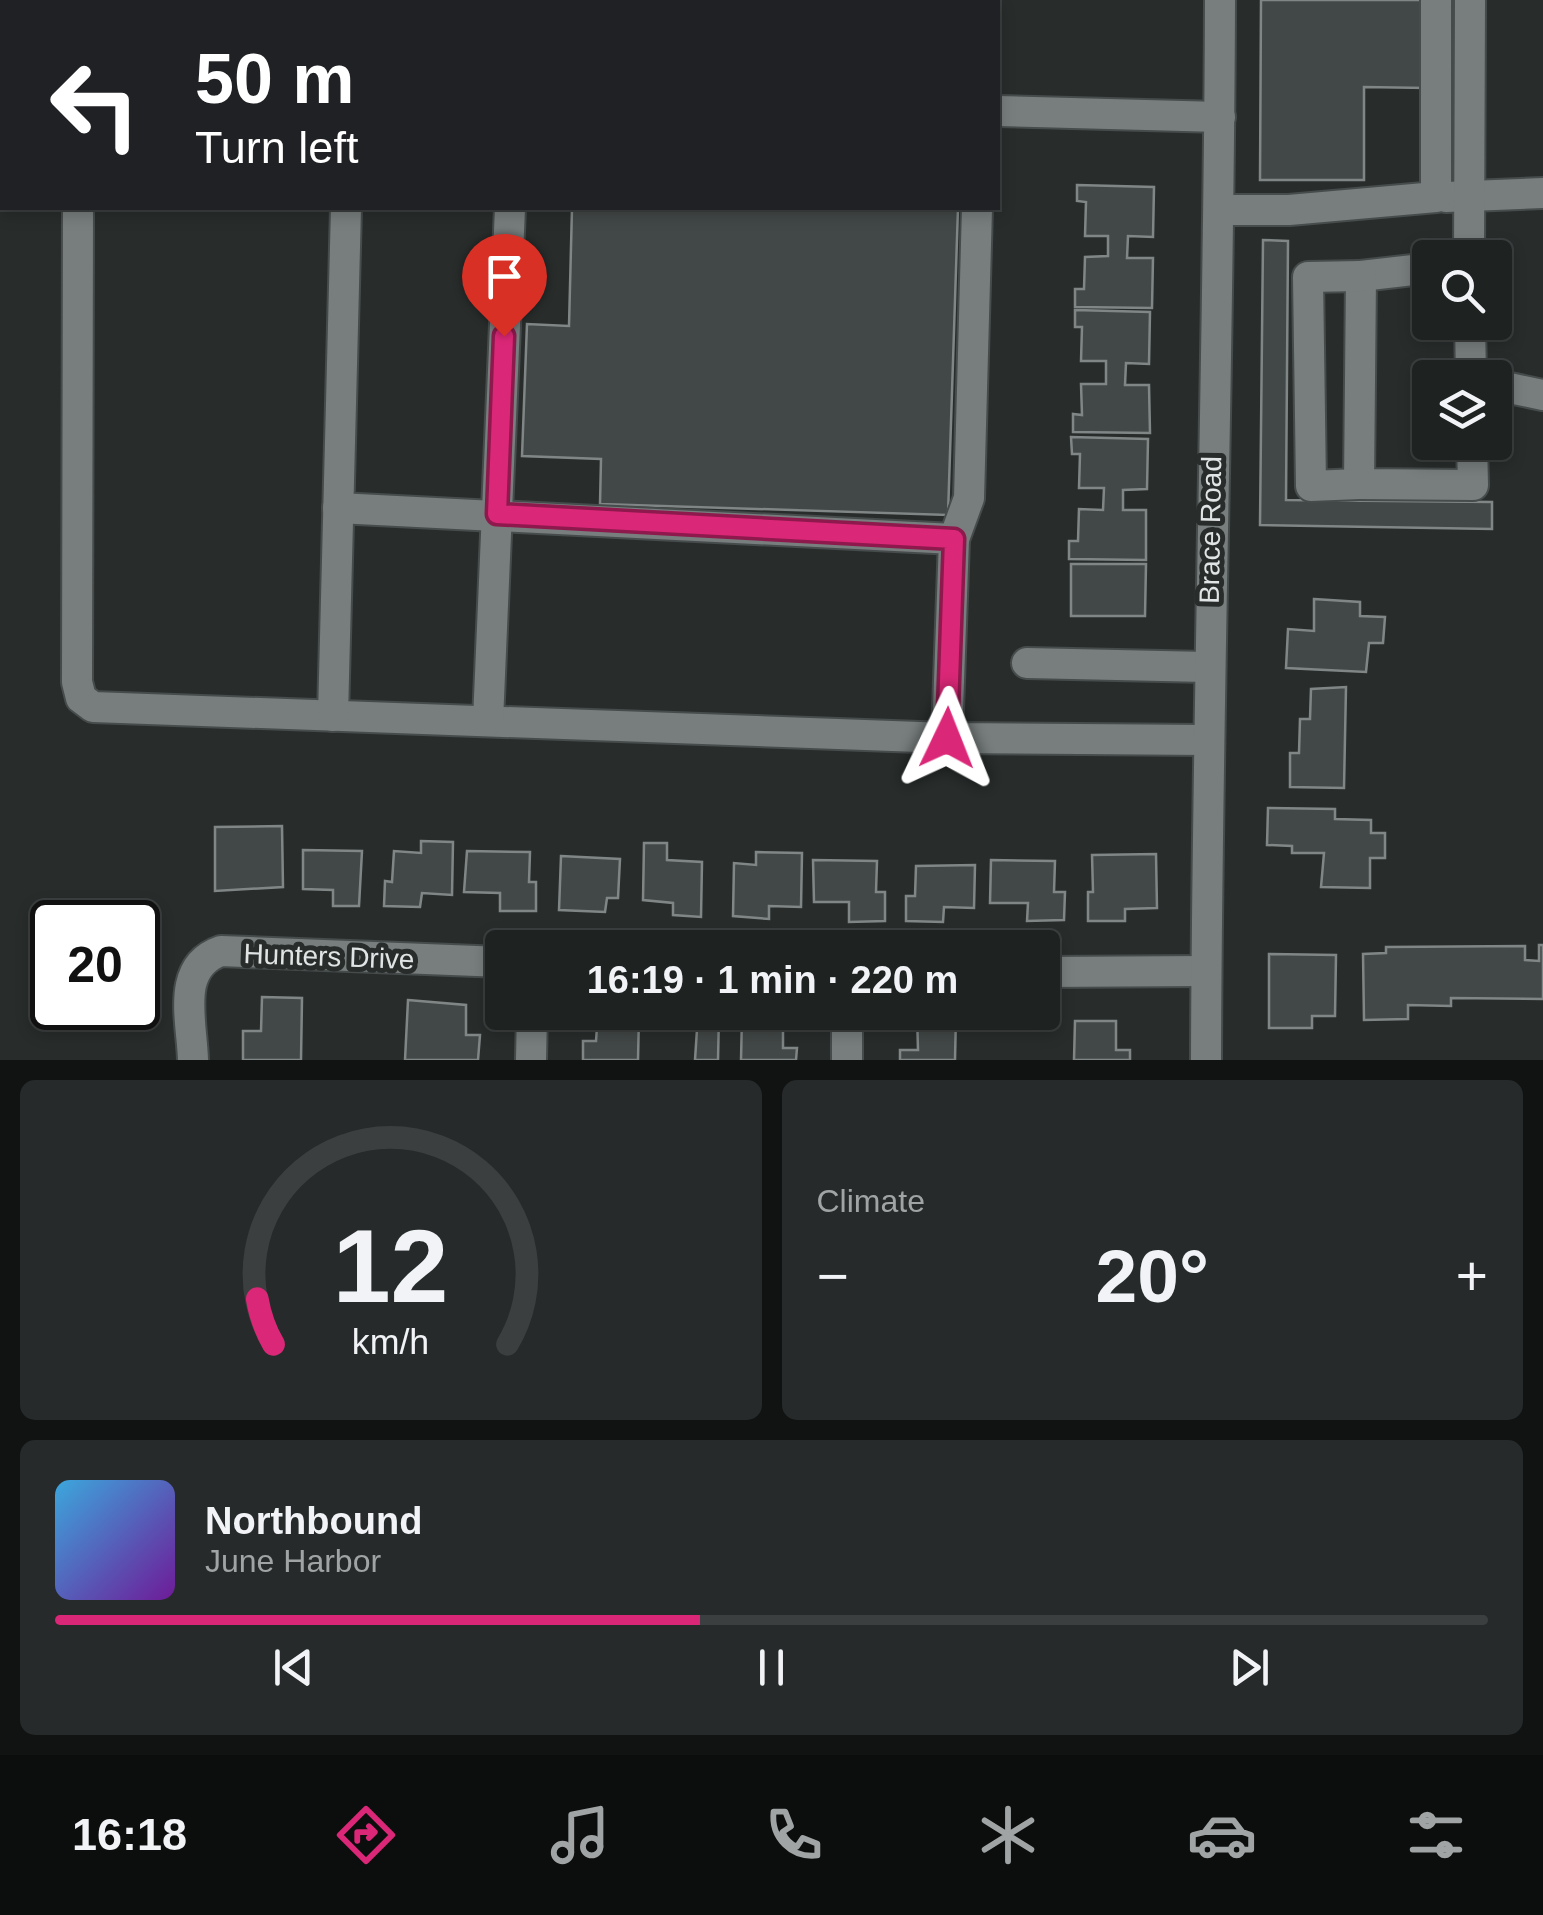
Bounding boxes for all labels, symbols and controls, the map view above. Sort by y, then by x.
icon: left [30,40,160,170]
text: 50 m [195,40,355,118]
text: Turn left [195,122,358,173]
pin [462,234,547,337]
map controls [1412,240,1512,460]
button: search [1412,240,1512,340]
icon: arrive [477,249,532,304]
button: layers [1412,360,1512,460]
street label: Brace Road [1194,456,1227,604]
position arrow [895,686,999,790]
speed limit sign: 20 [30,900,160,1030]
street label: Hunters Drive [243,938,415,975]
text: 16:19 · 1 min · 220 m [587,959,958,1001]
text: Climate [817,1183,925,1219]
text: 12 [333,1208,449,1324]
text: 20° [1096,1234,1209,1318]
text: − [817,1245,849,1307]
text: + [1456,1245,1488,1307]
text: km/h [352,1322,429,1362]
text: Northbound [205,1500,422,1542]
text: June Harbor [205,1543,381,1579]
icon: previous [266,1640,321,1695]
icon: pause [744,1640,799,1695]
icon: next [1222,1640,1277,1695]
icon: directions [331,1800,401,1870]
icon: music [545,1800,615,1870]
icon: phone [759,1800,829,1870]
icon: climate [973,1800,1043,1870]
icon: car [1187,1800,1257,1870]
icon: filters [1401,1800,1471,1870]
text: 16:18 [72,1809,187,1860]

